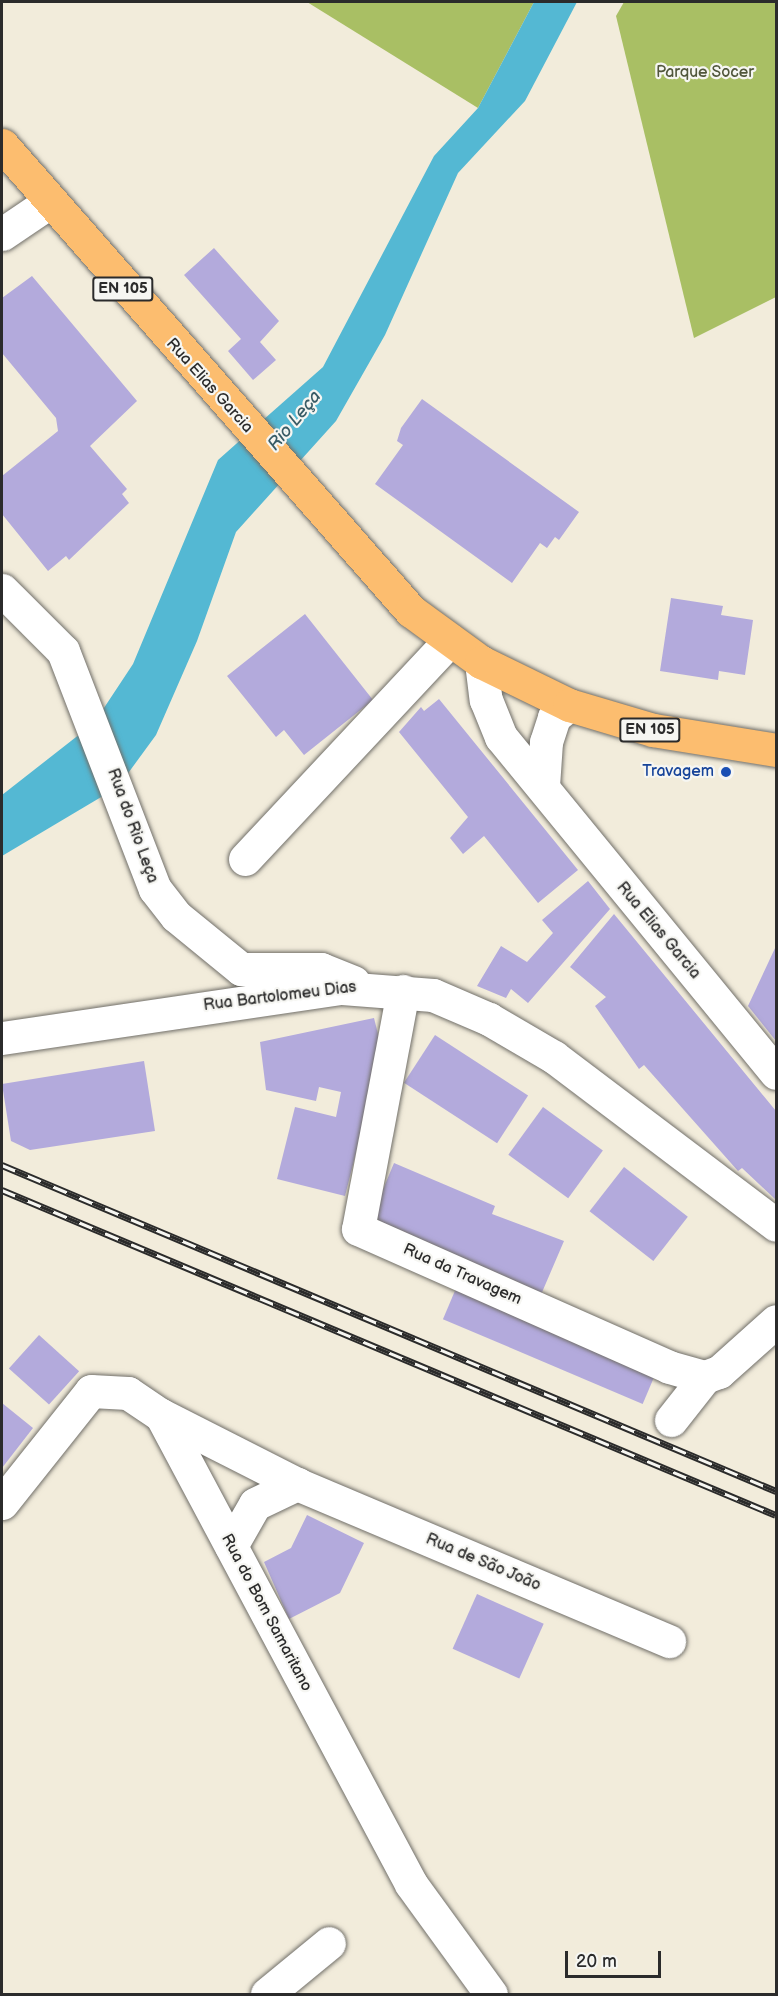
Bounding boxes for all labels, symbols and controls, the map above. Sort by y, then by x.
park label: Parque Socer [656,63,754,83]
road number: EN 105 [92,277,154,301]
street label: Rua Elias Garcia [162,335,256,437]
water label: Rio Leça [264,387,326,455]
road number: EN 105 [618,718,682,742]
place label: Travagem [642,762,714,782]
marker: Travagem [719,765,733,779]
street label: Rua do Rio Leça [102,766,162,886]
street label: Rua Elias Garcia [612,879,704,983]
street label: Rua Bartolomeu Dias [202,978,358,1016]
street label: Rua da Travagem [400,1240,524,1310]
street label: Rua de São João [422,1530,544,1596]
street label: Rua do Bom Samaritano [216,1531,316,1695]
scale bar [568,1939,664,1977]
text: 20 m [576,1951,617,1972]

